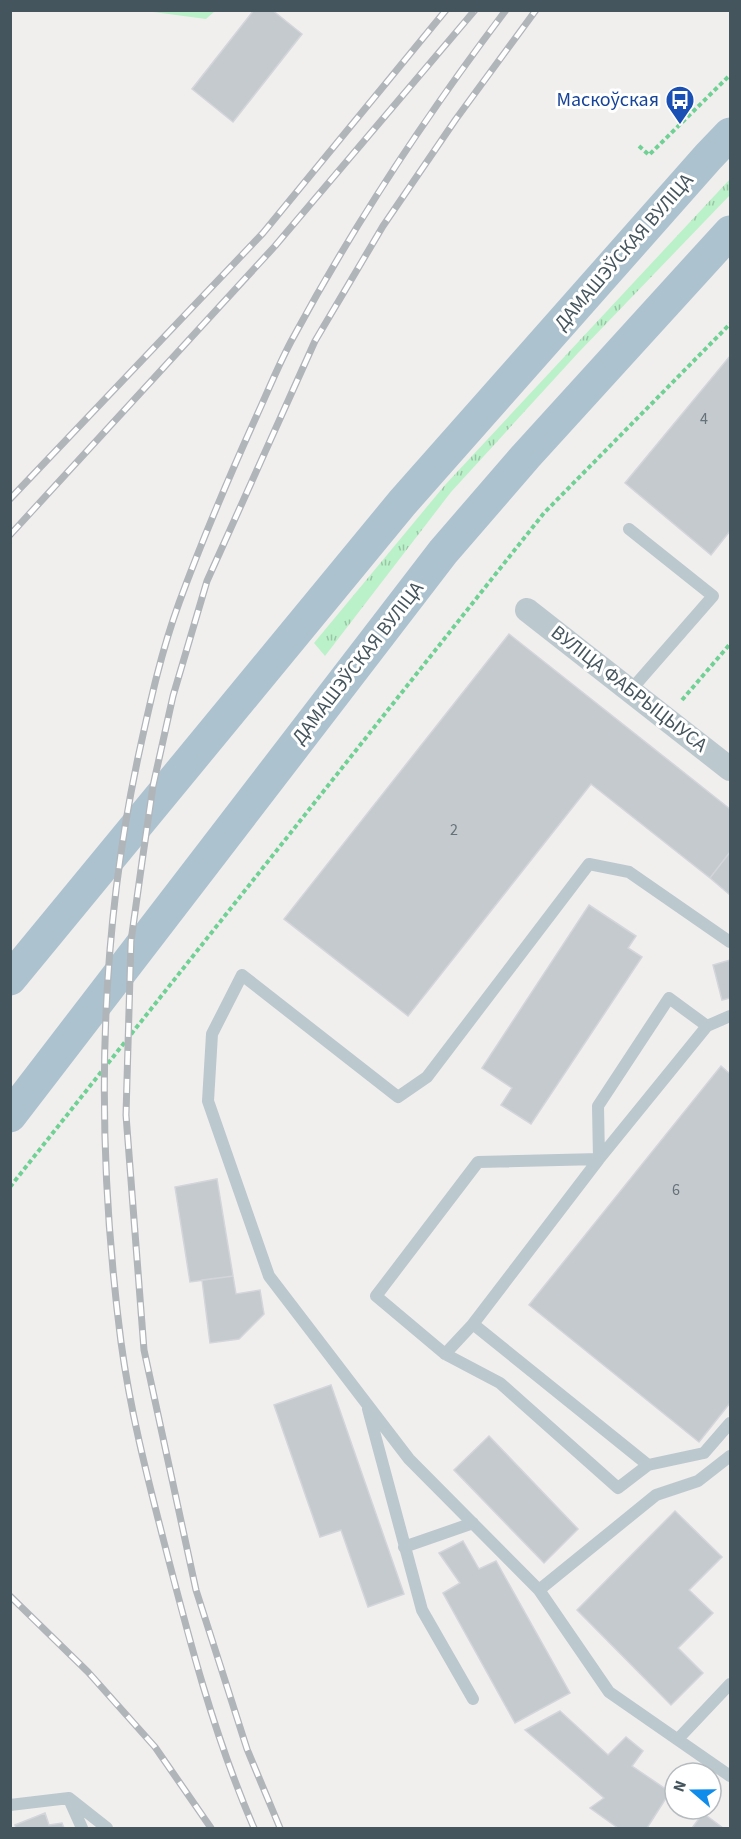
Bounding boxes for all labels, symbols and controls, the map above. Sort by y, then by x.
bus stop icon: Маскоўская [664,84,696,126]
place label: Маскоўская [556,86,659,114]
street label: ДАМАШЭЎСКАЯ ВУЛІЦА [548,167,700,337]
house number: 4 [700,408,708,430]
street label: ДАМАШЭЎСКАЯ ВУЛІЦА [285,575,431,750]
street label: ВУЛІЦА ФАБРЫЦЫУСА [545,619,713,759]
house number: 2 [450,819,458,841]
house number: 6 [672,1179,680,1201]
north arrow [663,1761,723,1821]
text: N [668,1777,692,1795]

